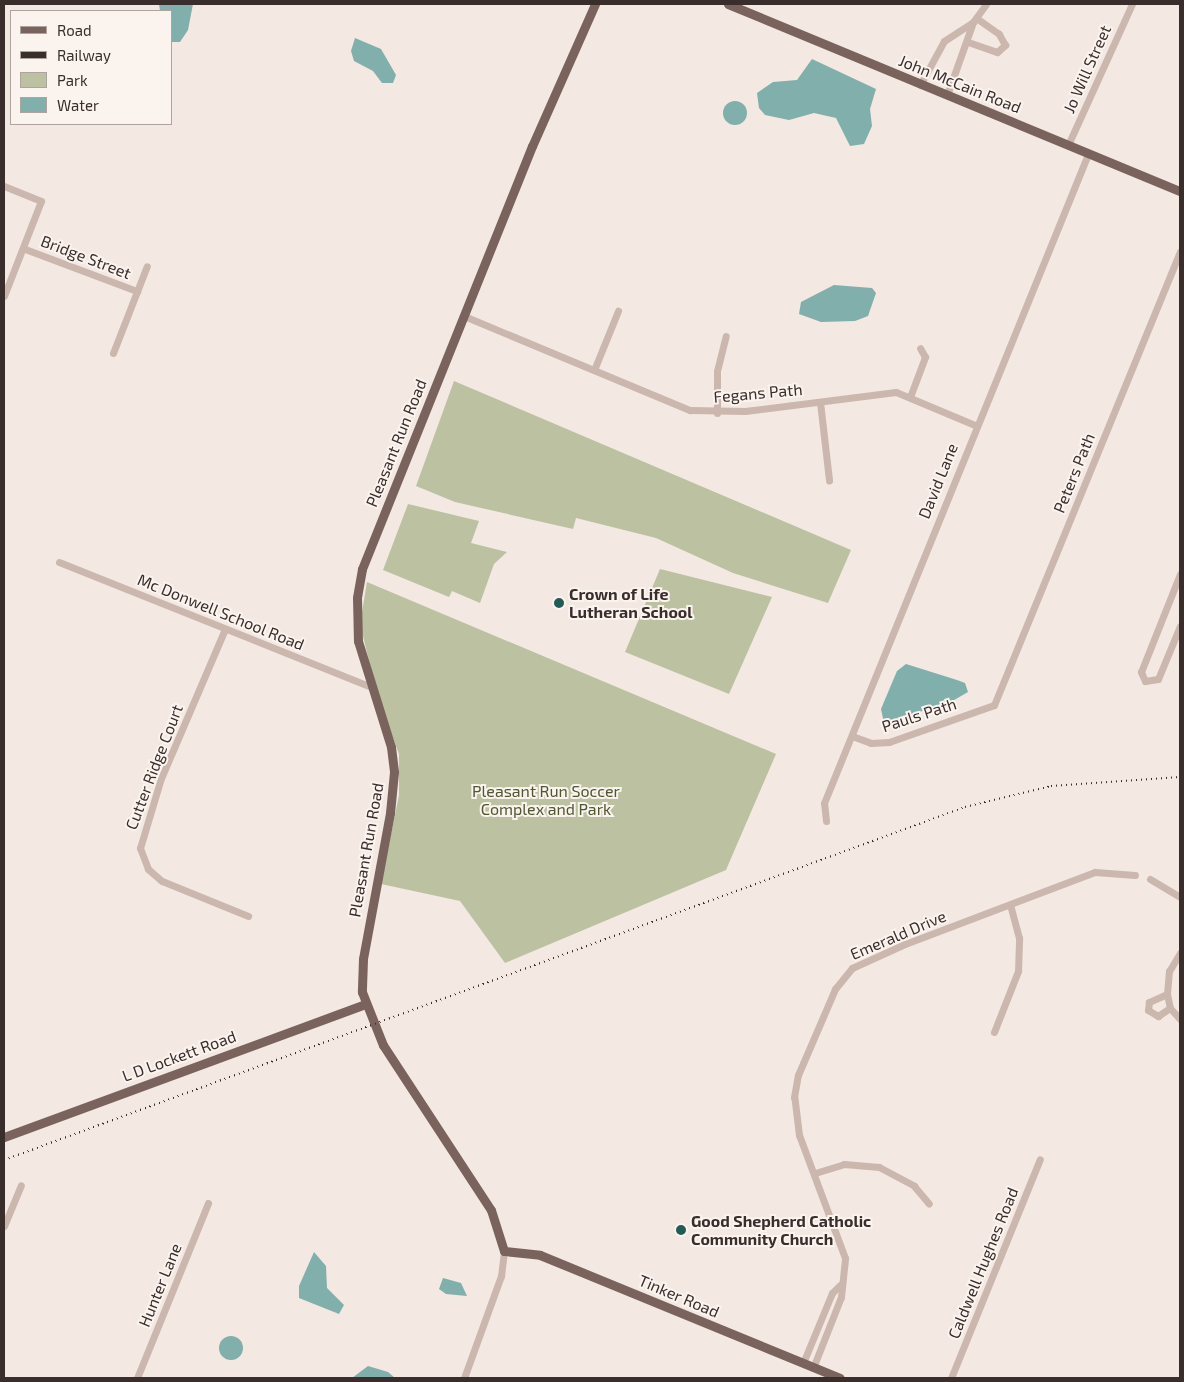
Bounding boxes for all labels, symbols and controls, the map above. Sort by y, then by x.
legend [10,10,172,125]
text: Road [57,21,92,39]
street label: Jo Will Street [1059,22,1115,116]
text: Railway [57,46,111,64]
street label: John McCain Road [896,51,1024,117]
text: Park [57,71,88,89]
text: Water [57,96,99,114]
street label: Bridge Street [38,231,134,283]
street label: Pleasant Run Road [362,376,430,510]
street label: Fegans Path [713,380,803,406]
street label: Peters Path [1049,430,1099,516]
street label: David Lane [914,441,962,521]
street label: Mc Donwell School Road [135,570,307,654]
place label: Crown of Life Lutheran School [569,584,693,622]
marker: Crown of Life Lutheran School [553,597,565,609]
street label: Pauls Path [879,694,959,736]
street label: Cutter Ridge Court [121,702,187,832]
street label: Pleasant Run Road [345,781,387,919]
park label: Pleasant Run Soccer Complex and Park [472,781,620,819]
street label: Emerald Drive [847,906,949,964]
street label: L D Lockett Road [119,1026,239,1086]
street label: Caldwell Hughes Road [944,1184,1022,1342]
place label: Good Shepherd Catholic Community Church [691,1211,871,1249]
marker: Good Shepherd Catholic Community Church [675,1224,687,1236]
street label: Hunter Lane [134,1240,186,1330]
street label: Tinker Road [636,1270,722,1322]

